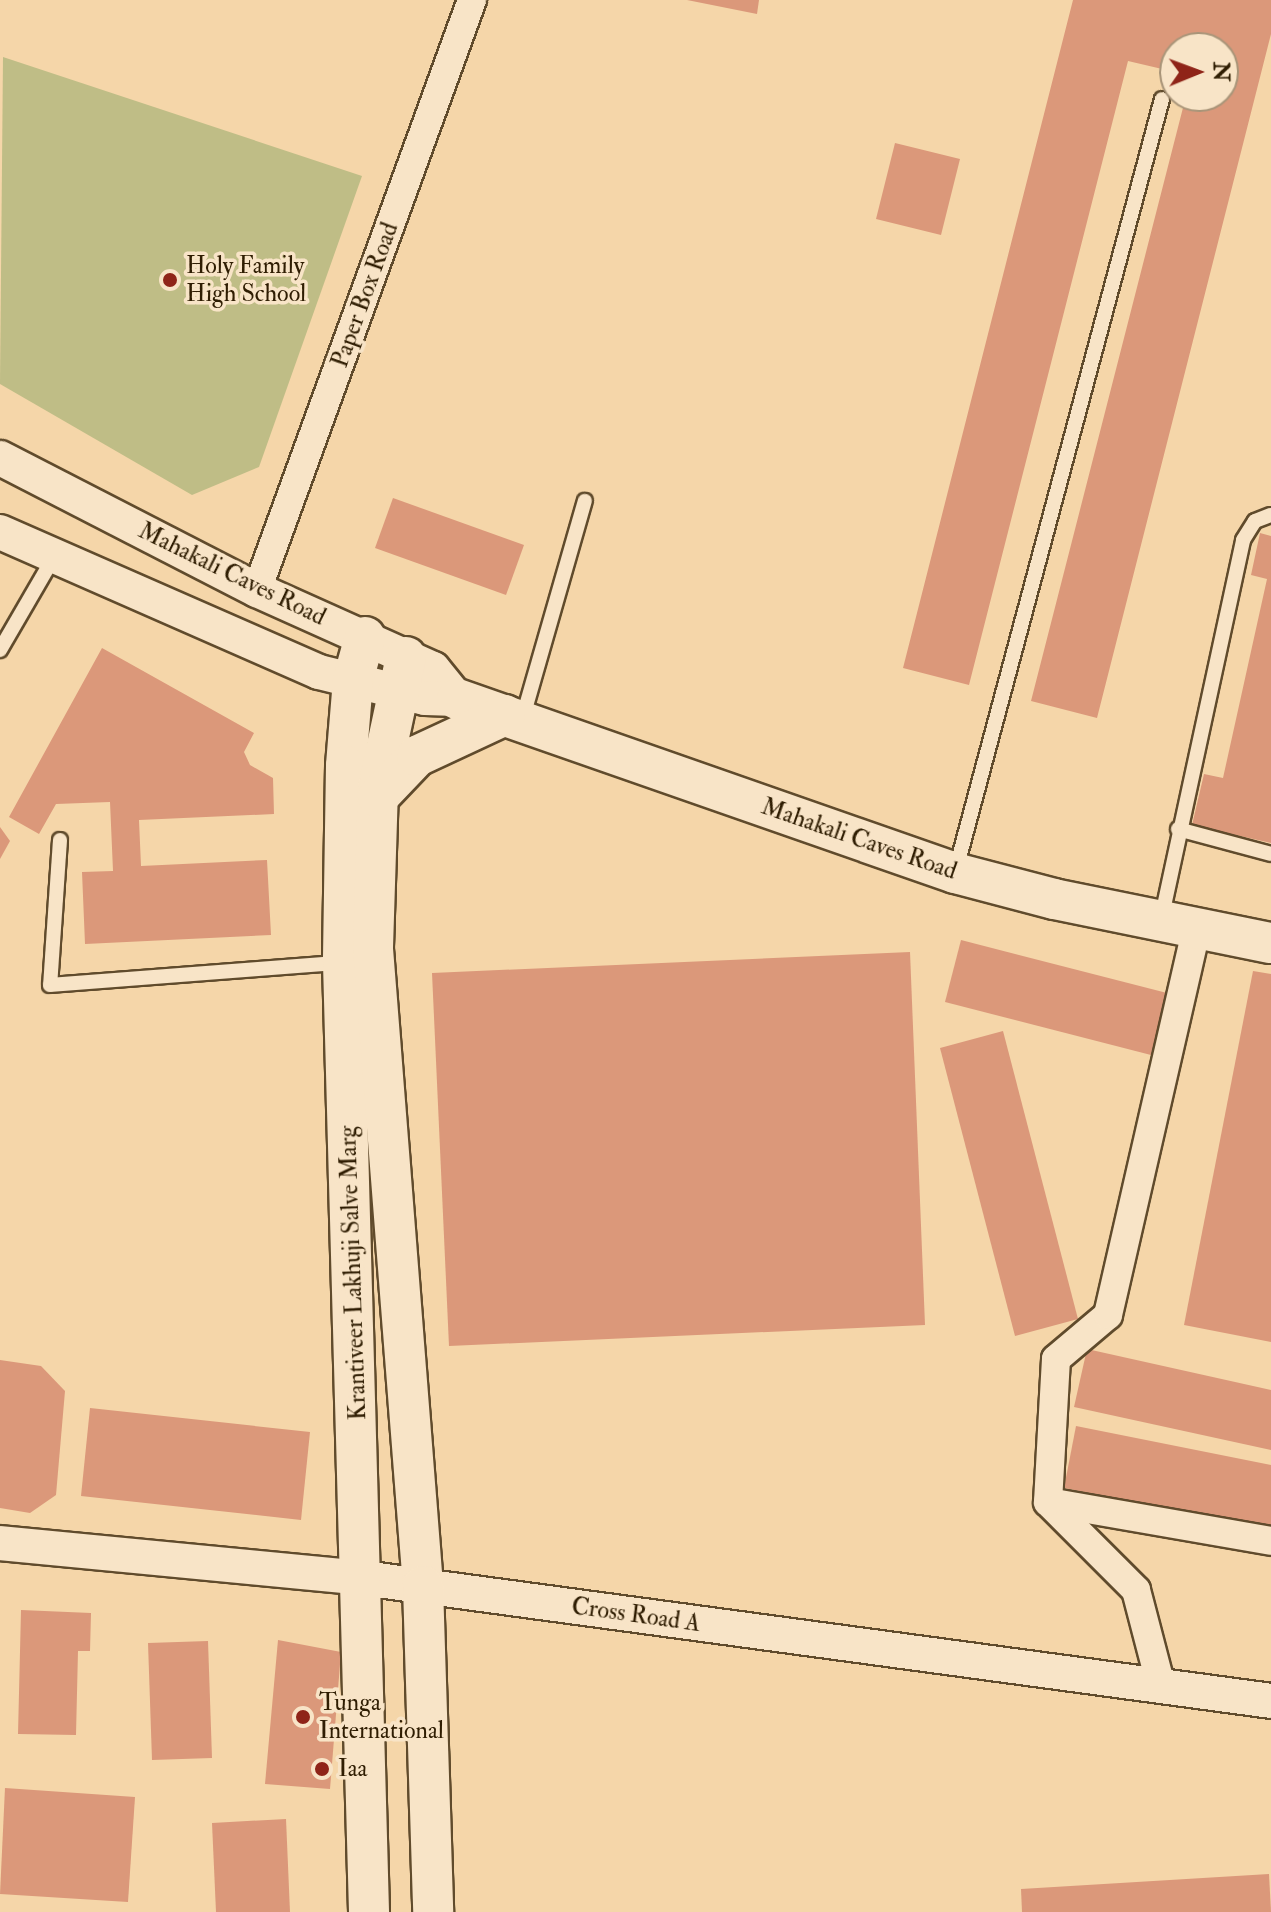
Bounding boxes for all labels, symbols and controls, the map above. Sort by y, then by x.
north arrow [1159,32,1239,112]
text: N [1207,62,1235,82]
street label: Paper Box Road [325,218,405,372]
place label: Holy Family High School [186,252,306,308]
marker: Holy Family High School [161,271,179,289]
street label: Mahakali Caves Road [134,516,330,632]
street label: Mahakali Caves Road [758,792,960,886]
street label: Krantiveer Lakhuji Salve Marg [333,1125,373,1421]
street label: Cross Road A [570,1592,702,1638]
place label: Tunga International [319,1689,444,1745]
marker: Tunga International [294,1708,312,1726]
place label: Iaa [338,1755,367,1783]
marker: Iaa [313,1760,331,1778]

